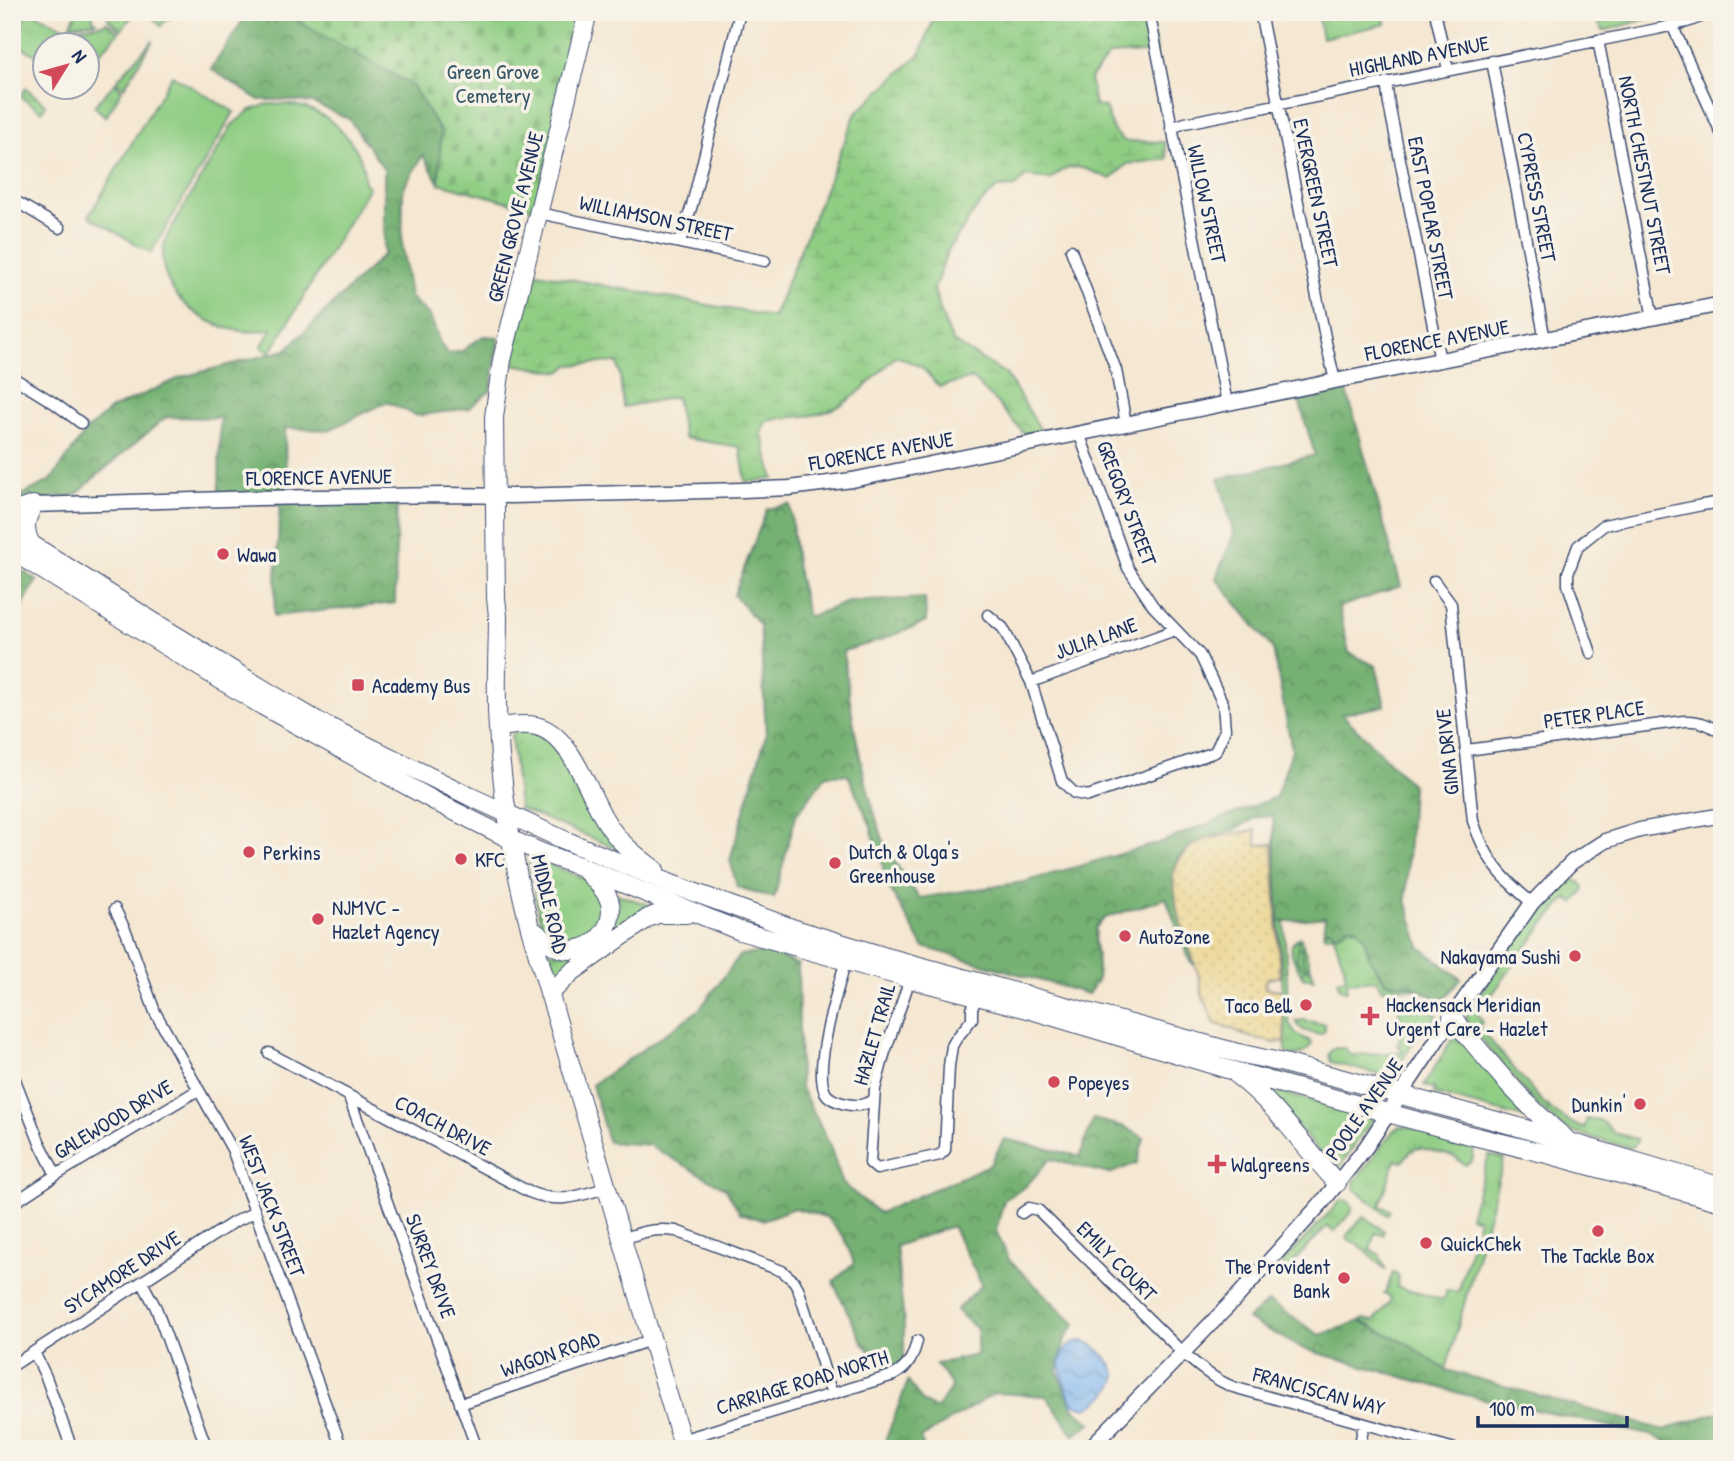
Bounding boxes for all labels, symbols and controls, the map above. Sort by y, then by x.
street label: HIGHLAND AVENUE [1347,28,1491,84]
north arrow [32,32,102,102]
text: N [66,44,93,68]
park label: Green Grove Cemetery [447,57,539,110]
street label: NORTH CHESTNUT STREET [1612,73,1679,278]
street label: EVERGREEN STREET [1286,116,1346,271]
street label: GREEN GROVE AVENUE [480,129,550,305]
street label: CYPRESS STREET [1510,130,1564,265]
street label: EAST POPLAR STREET [1401,134,1461,303]
street label: WILLOW STREET [1180,142,1234,267]
street label: WILLIAMSON STREET [577,188,736,249]
street label: FLORENCE AVENUE [1361,312,1512,368]
street label: FLORENCE AVENUE [805,424,956,478]
street label: GREGORY STREET [1090,436,1165,571]
street label: FLORENCE AVENUE [245,461,392,493]
place label: Wawa [237,540,276,569]
marker: Wawa [215,546,231,562]
street label: JULIA LANE [1051,610,1141,666]
place label: Academy Bus [372,671,470,700]
marker: Academy Bus [350,677,366,693]
street label: PETER PLACE [1542,693,1646,735]
street label: GINA DRIVE [1428,707,1466,797]
place label: Dutch & Olga's Greenhouse [849,837,959,890]
place label: Perkins [263,838,321,867]
marker: Perkins [241,844,257,860]
place label: KFC [475,845,505,874]
marker: KFC [453,851,469,867]
street label: MIDDLE ROAD [525,852,575,956]
marker: Dutch & Olga's Greenhouse [827,855,843,871]
place label: NJMVC - Hazlet Agency [332,893,440,946]
marker: NJMVC - Hazlet Agency [310,911,326,927]
place label: AutoZone [1139,922,1210,951]
marker: AutoZone [1117,928,1133,944]
place label: Nakayama Sushi [1441,942,1561,971]
marker: Nakayama Sushi [1567,948,1583,964]
street label: HAZLET TRAIL [846,979,902,1088]
place label: Hackensack Meridian Urgent Care - Hazlet [1386,990,1548,1043]
place label: Taco Bell [1224,991,1293,1020]
marker: Taco Bell [1298,997,1314,1013]
marker: Hackensack Meridian Urgent Care - Hazlet [1360,1006,1380,1026]
street label: POOLE AVENUE [1318,1052,1410,1166]
place label: Popeyes [1068,1068,1129,1097]
street label: GALEWOOD DRIVE [48,1072,178,1166]
marker: Popeyes [1046,1074,1062,1090]
street label: COACH DRIVE [390,1088,496,1162]
place label: Dunkin' [1572,1090,1626,1119]
marker: Dunkin' [1632,1096,1648,1112]
street label: WEST JACK STREET [232,1131,313,1282]
place label: Walgreens [1231,1150,1309,1179]
marker: Walgreens [1209,1156,1225,1172]
street label: SURREY DRIVE [399,1210,463,1322]
street label: EMILY COURT [1070,1214,1164,1308]
street label: SYCAMORE DRIVE [58,1223,186,1321]
marker: The Tackle Box [1590,1223,1606,1239]
place label: QuickChek [1440,1229,1521,1258]
marker: QuickChek [1418,1235,1434,1251]
place label: The Tackle Box [1541,1241,1655,1270]
place label: The Provident Bank [1225,1252,1331,1305]
marker: The Provident Bank [1336,1270,1352,1286]
street label: WAGON ROAD [497,1324,603,1384]
street label: CARRIAGE ROAD NORTH [712,1342,892,1422]
street label: FRANCISCAN WAY [1249,1359,1389,1423]
scale bar [1478,1384,1627,1428]
text: 100 m [1489,1394,1535,1423]

